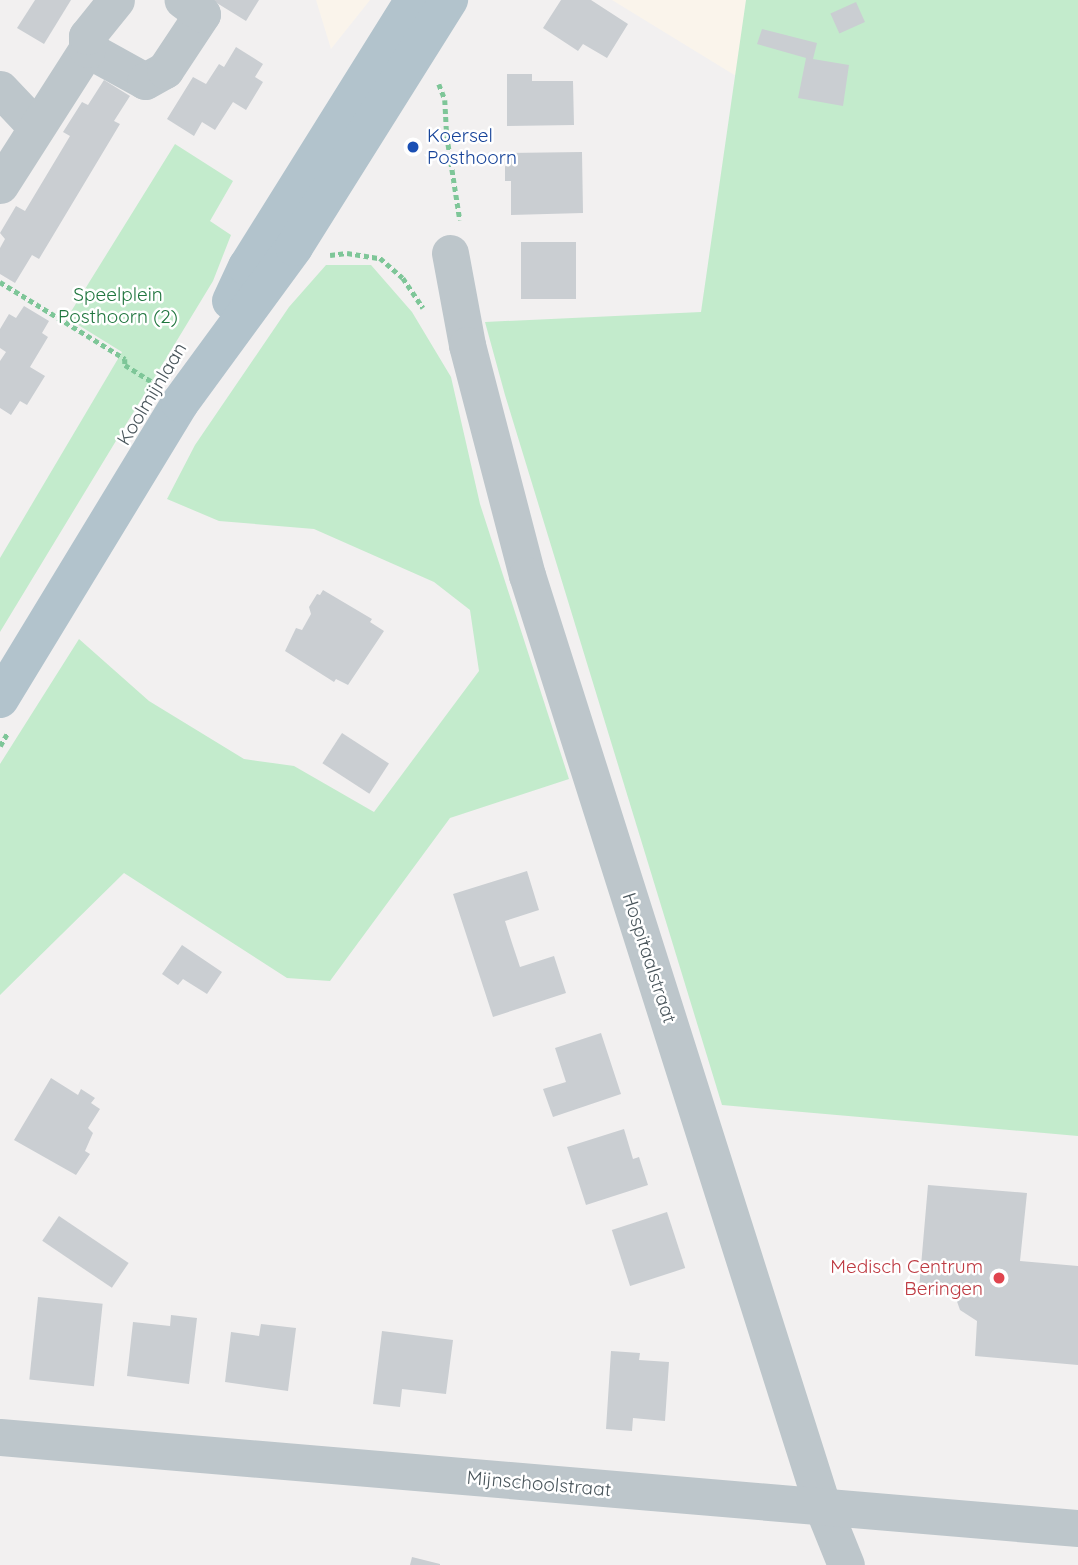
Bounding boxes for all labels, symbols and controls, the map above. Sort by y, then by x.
place label: Koersel Posthoorn [427,125,517,169]
marker: Koersel Posthoorn [405,139,421,155]
park label: Speelplein Posthoorn (2) [58,284,178,328]
street label: Koolmijnlaan [112,338,192,450]
street label: Hospitaalstraat [617,890,681,1026]
place label: Medisch Centrum Beringen [830,1256,983,1300]
marker: Medisch Centrum Beringen [989,1268,1009,1288]
street label: Mijnschoolstraat [466,1466,612,1502]

